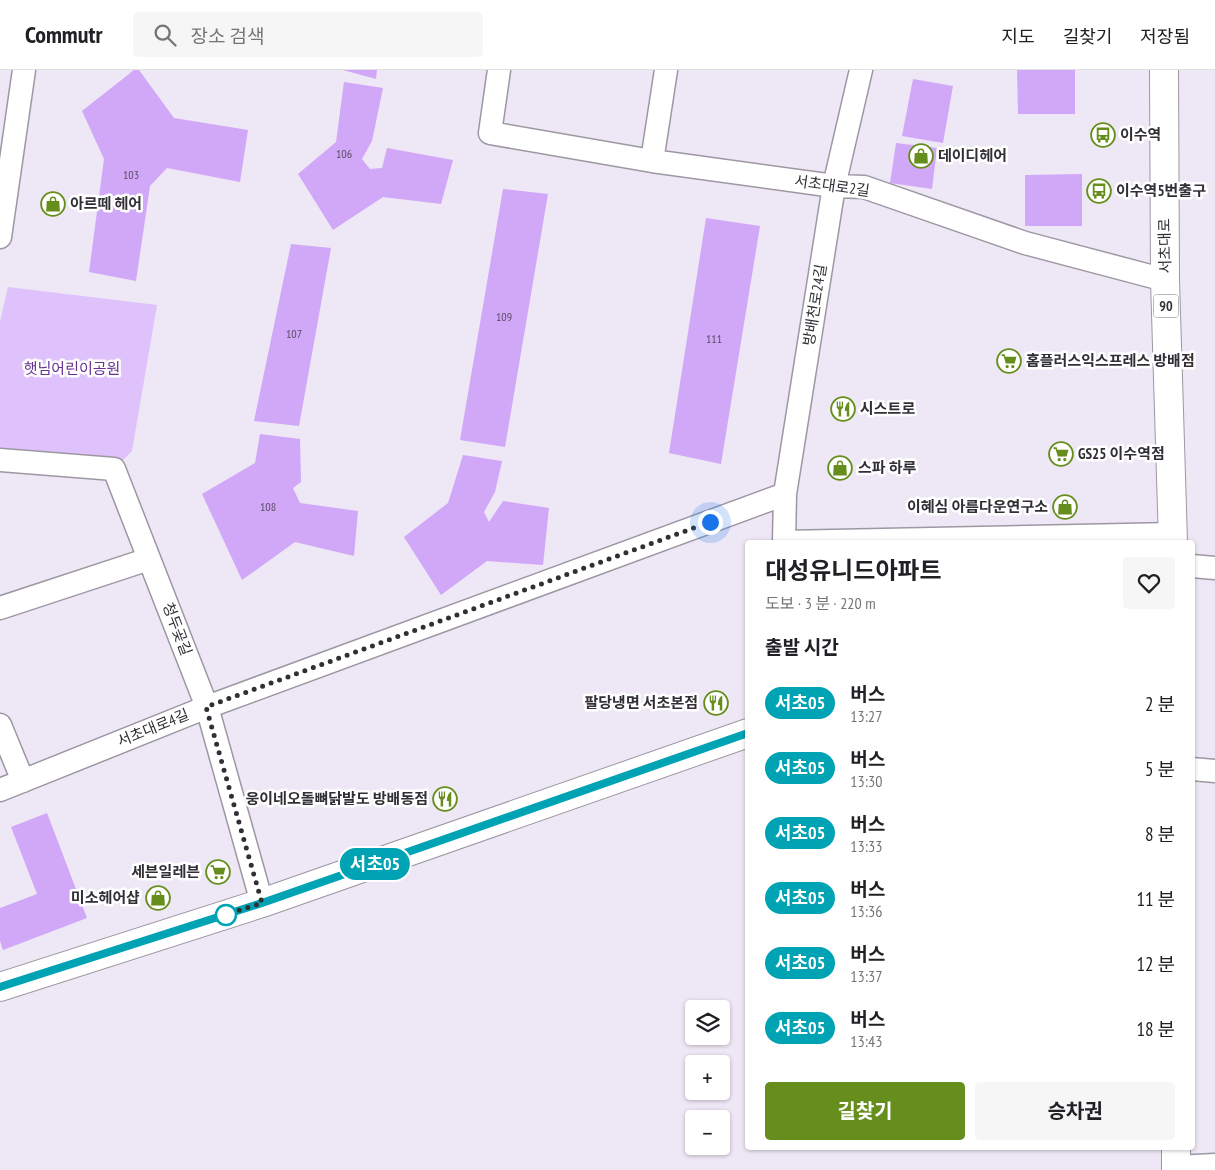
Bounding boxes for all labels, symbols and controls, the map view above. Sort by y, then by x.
search box [133,12,483,57]
text: Commutr [25,19,103,50]
icon: search [151,21,179,49]
text: 장소 검색 [191,24,264,48]
text: 지도 [1002,25,1035,48]
text: 길찾기 [1063,25,1112,48]
text: 저장됨 [1140,25,1190,48]
bus stop icon: 이수역 [1090,122,1116,148]
place label: 이수역 [1120,125,1161,144]
shop icon: 데이디헤어 [908,143,934,169]
house number: 106 [336,146,352,161]
place label: 데이디헤어 [938,146,1007,165]
house number: 103 [123,167,139,182]
street label: 서초대로2길 [793,171,871,200]
bus stop icon: 이수역5번출구 [1086,178,1112,204]
place label: 이수역5번출구 [1116,181,1206,200]
shop icon: 아르떼 헤어 [40,191,66,217]
place label: 아르떼 헤어 [70,194,142,213]
street label: 서초대로 [1155,218,1174,274]
street label: 방배천로24길 [799,263,830,347]
road number: 90 [1154,295,1178,318]
house number: 109 [496,309,512,324]
house number: 107 [286,326,302,341]
house number: 111 [706,331,722,346]
supermarket icon: 홈플러스익스프레스 방배점 [996,348,1022,374]
place label: 홈플러스익스프레스 방배점 [1026,351,1195,370]
park label: 햇님어린이공원 [24,359,120,378]
restaurant icon: 시스트로 [830,396,856,422]
place label: 시스트로 [860,399,915,418]
supermarket icon: GS25 이수역점 [1048,441,1074,467]
place label: GS25 이수역점 [1078,444,1165,463]
shop icon: 스파 하루 [827,455,853,481]
place label: 스파 하루 [858,458,916,477]
shop icon: 이혜심 아름다운연구소 [1052,494,1078,520]
place label: 이혜심 아름다운연구소 [907,497,1048,516]
house number: 108 [260,499,276,514]
your location [698,510,723,535]
text: 대성유니드아파트 [765,555,942,586]
button: heart [1123,557,1175,609]
text: 도보 · 3 분 · 220 m [765,593,876,613]
street label: 청두곶길 [159,600,196,658]
text: 출발 시간 [765,635,839,659]
text: 버스 [850,682,885,706]
restaurant icon: 팔당냉면 서초본점 [703,690,729,716]
text: 서초05 [775,691,825,714]
text: 2 분 [1145,692,1175,716]
place label: 팔당냉면 서초본점 [585,693,698,712]
street label: 서초대로4길 [114,705,191,751]
text: 13:27 [850,706,882,726]
text: 버스 [850,747,885,771]
text: 서초05 [775,756,825,779]
text: 5 분 [1145,757,1175,781]
text: 13:30 [850,771,882,791]
restaurant icon: 웅이네오돌뼈닭발도 방배동점 [432,786,458,812]
place label: 웅이네오돌뼈닭발도 방배동점 [246,789,428,808]
text: 버스 [850,812,885,836]
text: 서초05 [775,821,825,844]
text: 8 분 [1145,822,1175,846]
text: 13:33 [850,836,882,856]
line badge: 서초05 [340,848,410,880]
text: 서초05 [350,852,400,875]
supermarket icon: 세븐일레븐 [205,859,231,885]
place label: 세븐일레븐 [131,862,200,881]
text: 버스 [850,877,885,901]
shop icon: 미소헤어샵 [145,885,171,911]
text: 서초05 [775,886,825,909]
text: 11 분 [1136,887,1175,911]
place label: 미소헤어샵 [71,888,140,907]
text: 13:36 [850,901,882,921]
unlabelled marker [215,904,237,926]
text: 버스 [850,942,885,966]
text: 서초05 [775,951,825,974]
text: 12 분 [1136,952,1175,976]
text: 13:37 [850,966,882,986]
map controls [685,1000,730,1155]
button: layers [685,1000,730,1045]
text: 버스 [850,1007,885,1031]
text: 서초05 [775,1016,825,1039]
text: 18 분 [1136,1017,1175,1041]
text: 13:43 [850,1031,882,1051]
button: + [685,1055,730,1100]
button: 길찾기 [765,1082,965,1140]
button: 승차권 [975,1082,1175,1140]
button: − [685,1110,730,1155]

